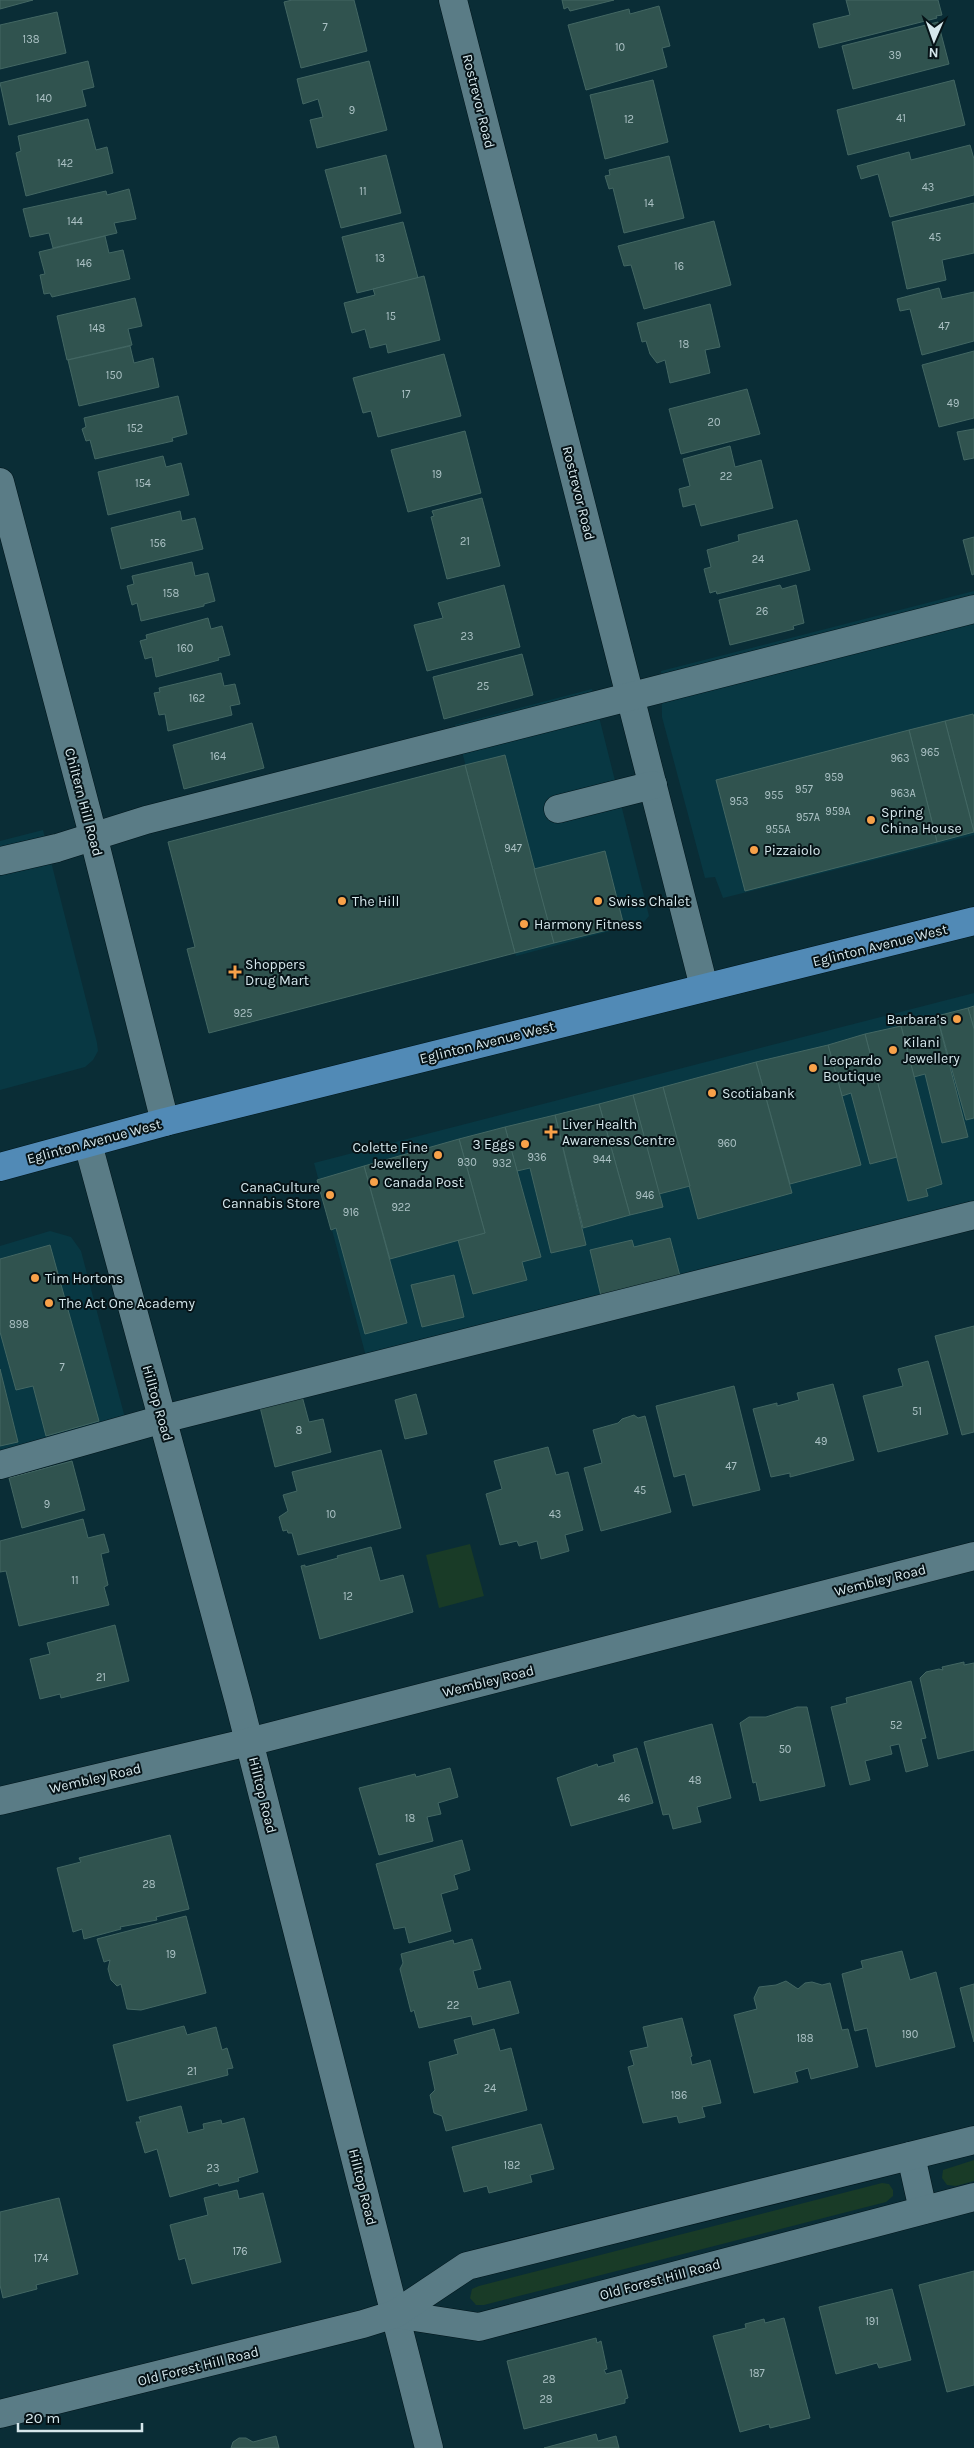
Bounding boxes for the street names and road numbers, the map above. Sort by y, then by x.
street label: Rostrevor Road [459,52,498,150]
street label: Rostrevor Road [559,444,598,542]
street label: Chiltern Hill Road [61,746,106,858]
street label: Eglinton Avenue West [811,921,949,970]
street label: Eglinton Avenue West [418,1018,556,1067]
street label: Eglinton Avenue West [25,1115,163,1168]
street label: Hilltop Road [139,1363,176,1443]
street label: Wembley Road [833,1561,928,1600]
street label: Wembley Road [441,1662,536,1701]
street label: Hilltop Road [245,1755,280,1835]
street label: Wembley Road [47,1760,143,1797]
street label: Hilltop Road [345,2147,380,2227]
street label: Old Forest Hill Road [598,2255,722,2304]
street label: Old Forest Hill Road [136,2343,260,2390]

